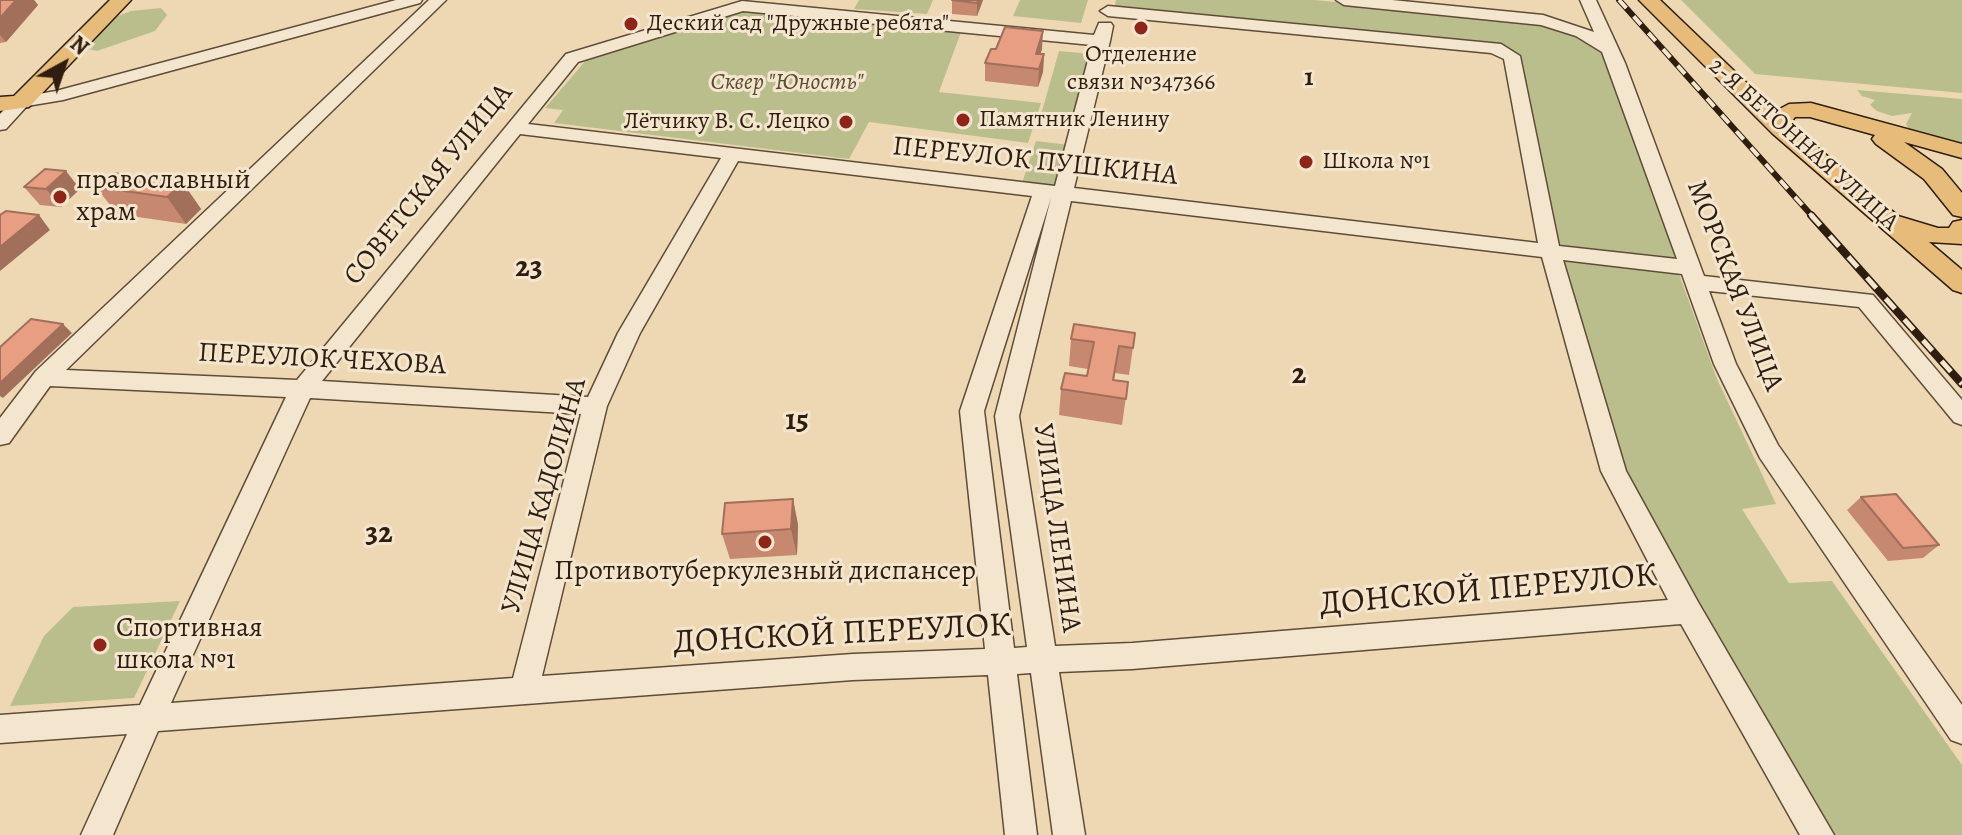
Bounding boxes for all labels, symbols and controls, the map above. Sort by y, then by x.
place label: Деский сад "Дружные ребята" [647,10,949,38]
marker: Деский сад "Дружные ребята" [622,15,640,33]
marker: Отделение связи №347366 [1132,19,1150,37]
north arrow [24,24,104,104]
text: N [64,29,95,62]
place label: Отделение связи №347366 [1067,41,1215,97]
street label: 2-Я БЕТОННАЯ УЛИЦА [1702,52,1904,238]
district label: 1 [1304,63,1314,95]
park label: Сквер "Юность" [710,69,864,97]
street label: СОВЕТСКАЯ УЛИЦА [337,78,521,292]
place label: Памятник Ленину [979,106,1169,134]
place label: Лётчику В. С. Лецко [624,108,830,136]
marker: Памятник Ленину [954,111,972,129]
marker: Лётчику В. С. Лецко [837,113,855,131]
street label: ПЕРЕУЛОК ПУШКИНА [891,130,1179,194]
place label: Школа №1 [1322,148,1430,176]
marker: Школа №1 [1297,153,1315,171]
place label: православный храм [76,164,251,230]
street label: МОРСКАЯ УЛИЦА [1678,176,1790,396]
marker: православный храм [51,188,69,206]
district label: 23 [515,251,543,287]
street label: ПЕРЕУЛОК ЧЕХОВА [197,337,447,383]
district label: 2 [1292,358,1306,394]
street label: УЛИЦА КАДОЛИНА [495,374,595,618]
district label: 15 [785,404,809,440]
street label: УЛИЦА ЛЕНИНА [1025,422,1087,634]
district label: 32 [365,517,393,553]
marker: Противотуберкулезный диспансер [756,533,774,551]
place label: Противотуберкулезный диспансер [554,555,976,589]
street label: ДОНСКОЙ ПЕРЕУЛОК [1318,556,1658,626]
street label: ДОНСКОЙ ПЕРЕУЛОК [672,606,1012,664]
place label: Спортивная школа №1 [116,612,263,678]
marker: Спортивная школа №1 [91,636,109,654]

